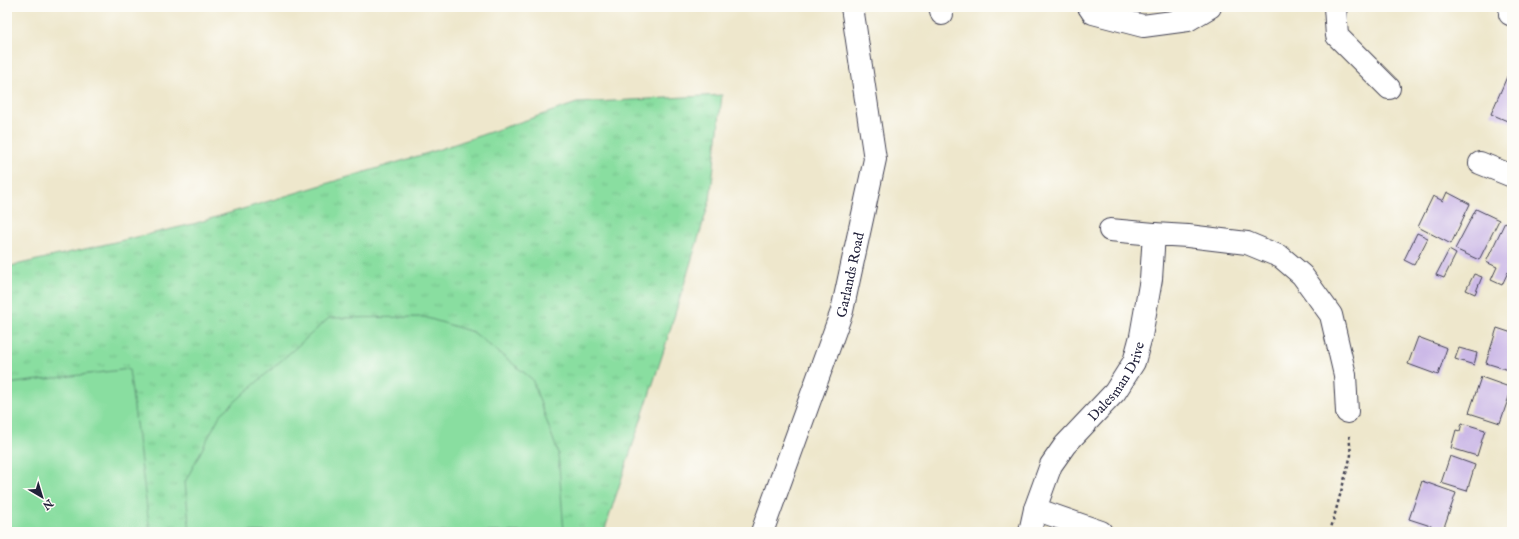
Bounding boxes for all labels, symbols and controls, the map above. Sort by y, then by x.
street label: Garlands Road [832,230,869,320]
street label: Dalesman Drive [1084,339,1149,425]
north arrow [22,477,62,517]
text: N [39,495,56,513]

